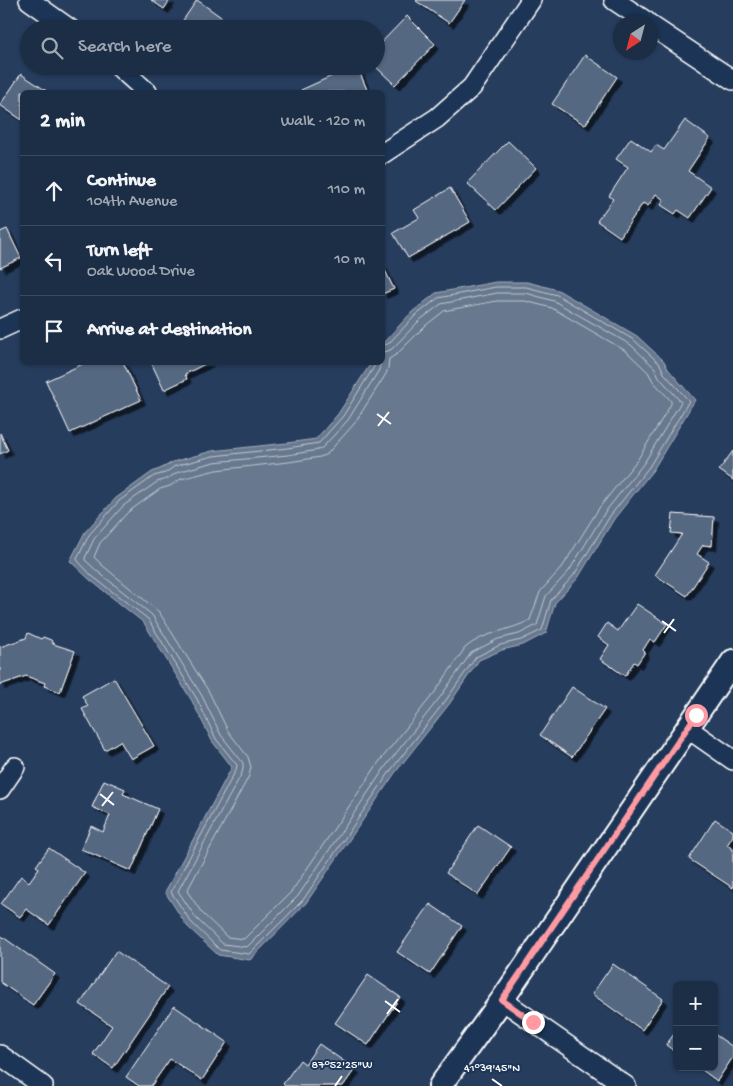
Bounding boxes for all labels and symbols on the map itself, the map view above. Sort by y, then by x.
north arrow [613,15,658,60]
route start [685,704,708,727]
route end [522,1011,545,1034]
text: 87°52'25"W [312,1059,372,1073]
text: 41°39'45"N [464,1062,520,1076]

